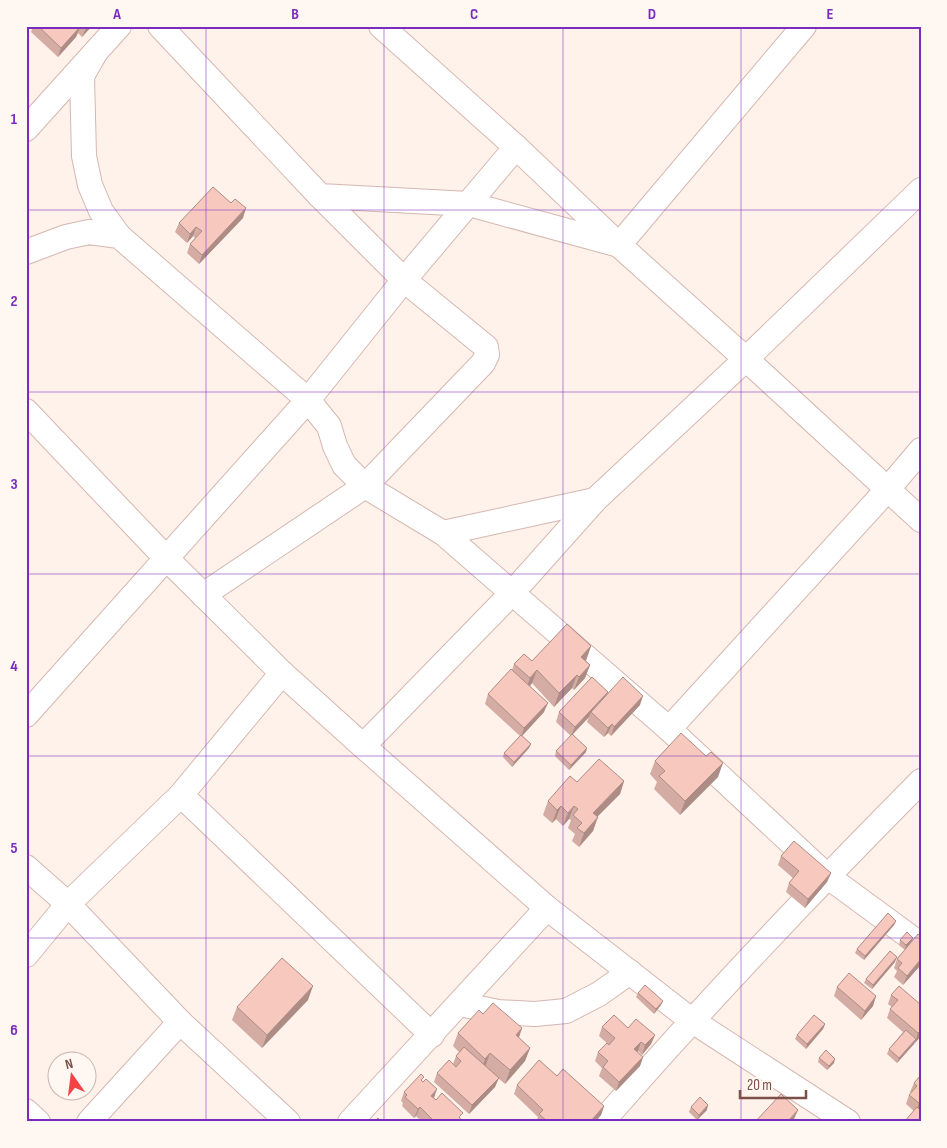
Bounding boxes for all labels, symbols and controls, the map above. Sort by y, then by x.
text: A [112,5,121,24]
text: B [291,5,299,24]
text: C [470,5,478,24]
text: D [648,5,656,24]
text: E [827,5,834,24]
text: 1 [11,110,18,129]
text: 2 [10,292,18,311]
text: 3 [10,475,18,494]
text: 4 [10,657,18,676]
text: 5 [10,839,18,858]
text: 6 [10,1021,18,1040]
north arrow [48,1050,98,1100]
text: N [63,1055,75,1073]
scale bar [740,1068,806,1100]
text: 20 m [747,1076,772,1095]

